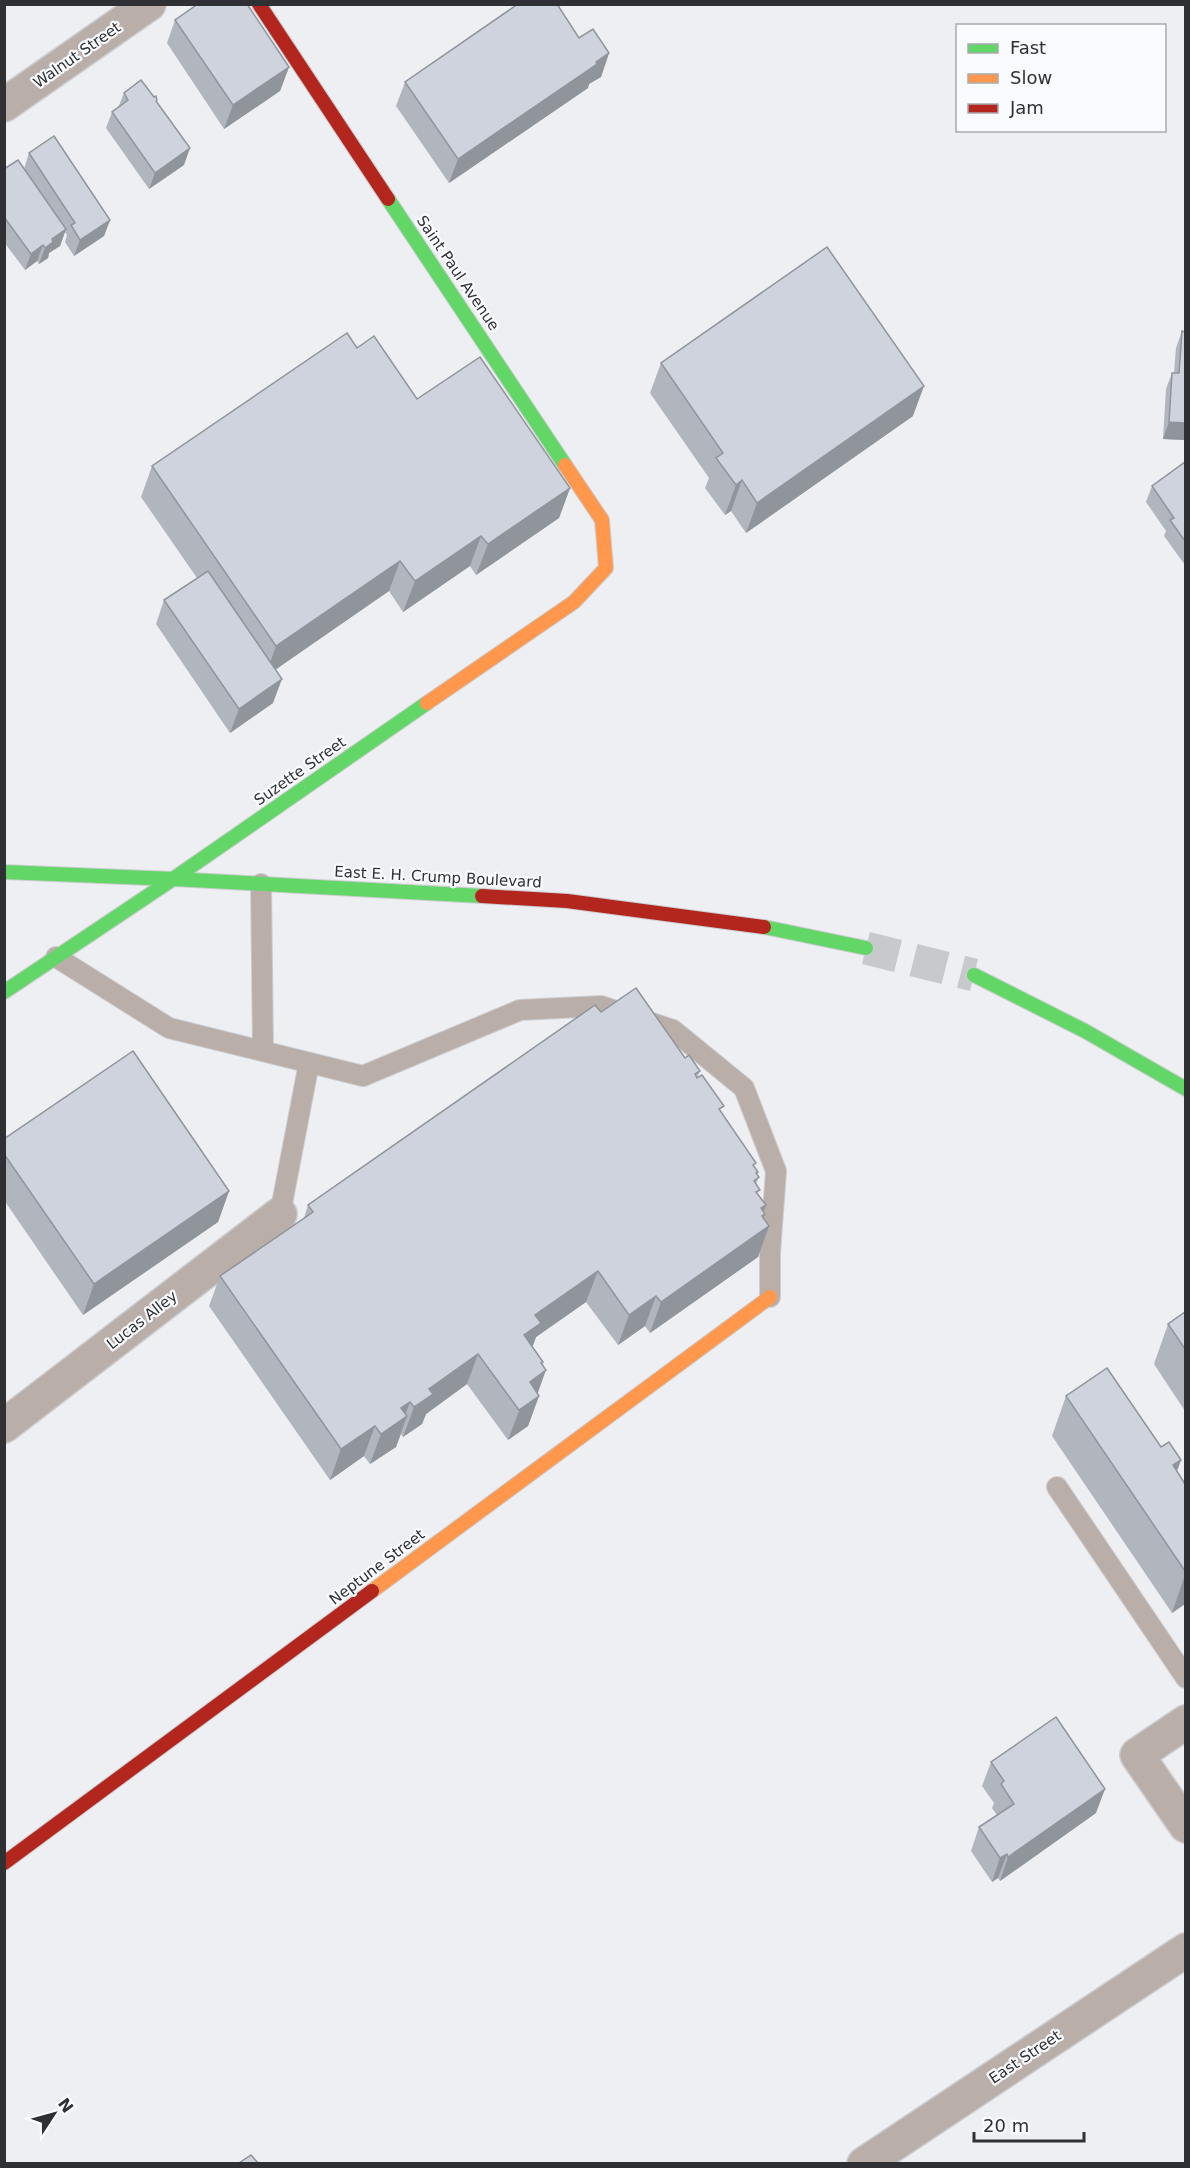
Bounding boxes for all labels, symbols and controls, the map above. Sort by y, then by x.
street label: Walnut Street [30,18,124,92]
legend [956,24,1166,132]
text: Fast [1010,37,1046,58]
text: Slow [1010,67,1052,88]
text: Jam [1009,97,1044,118]
street label: Saint Paul Avenue [413,212,503,334]
street label: Suzette Street [251,733,349,809]
street label: East E. H. Crump Boulevard [334,863,542,891]
street label: Lucas Alley [103,1287,181,1353]
street label: Neptune Street [326,1525,428,1609]
street label: East Street [986,2026,1064,2088]
north arrow [24,2084,84,2144]
text: N [54,2094,77,2116]
scale bar [974,2105,1084,2143]
text: 20 m [983,2115,1029,2136]

